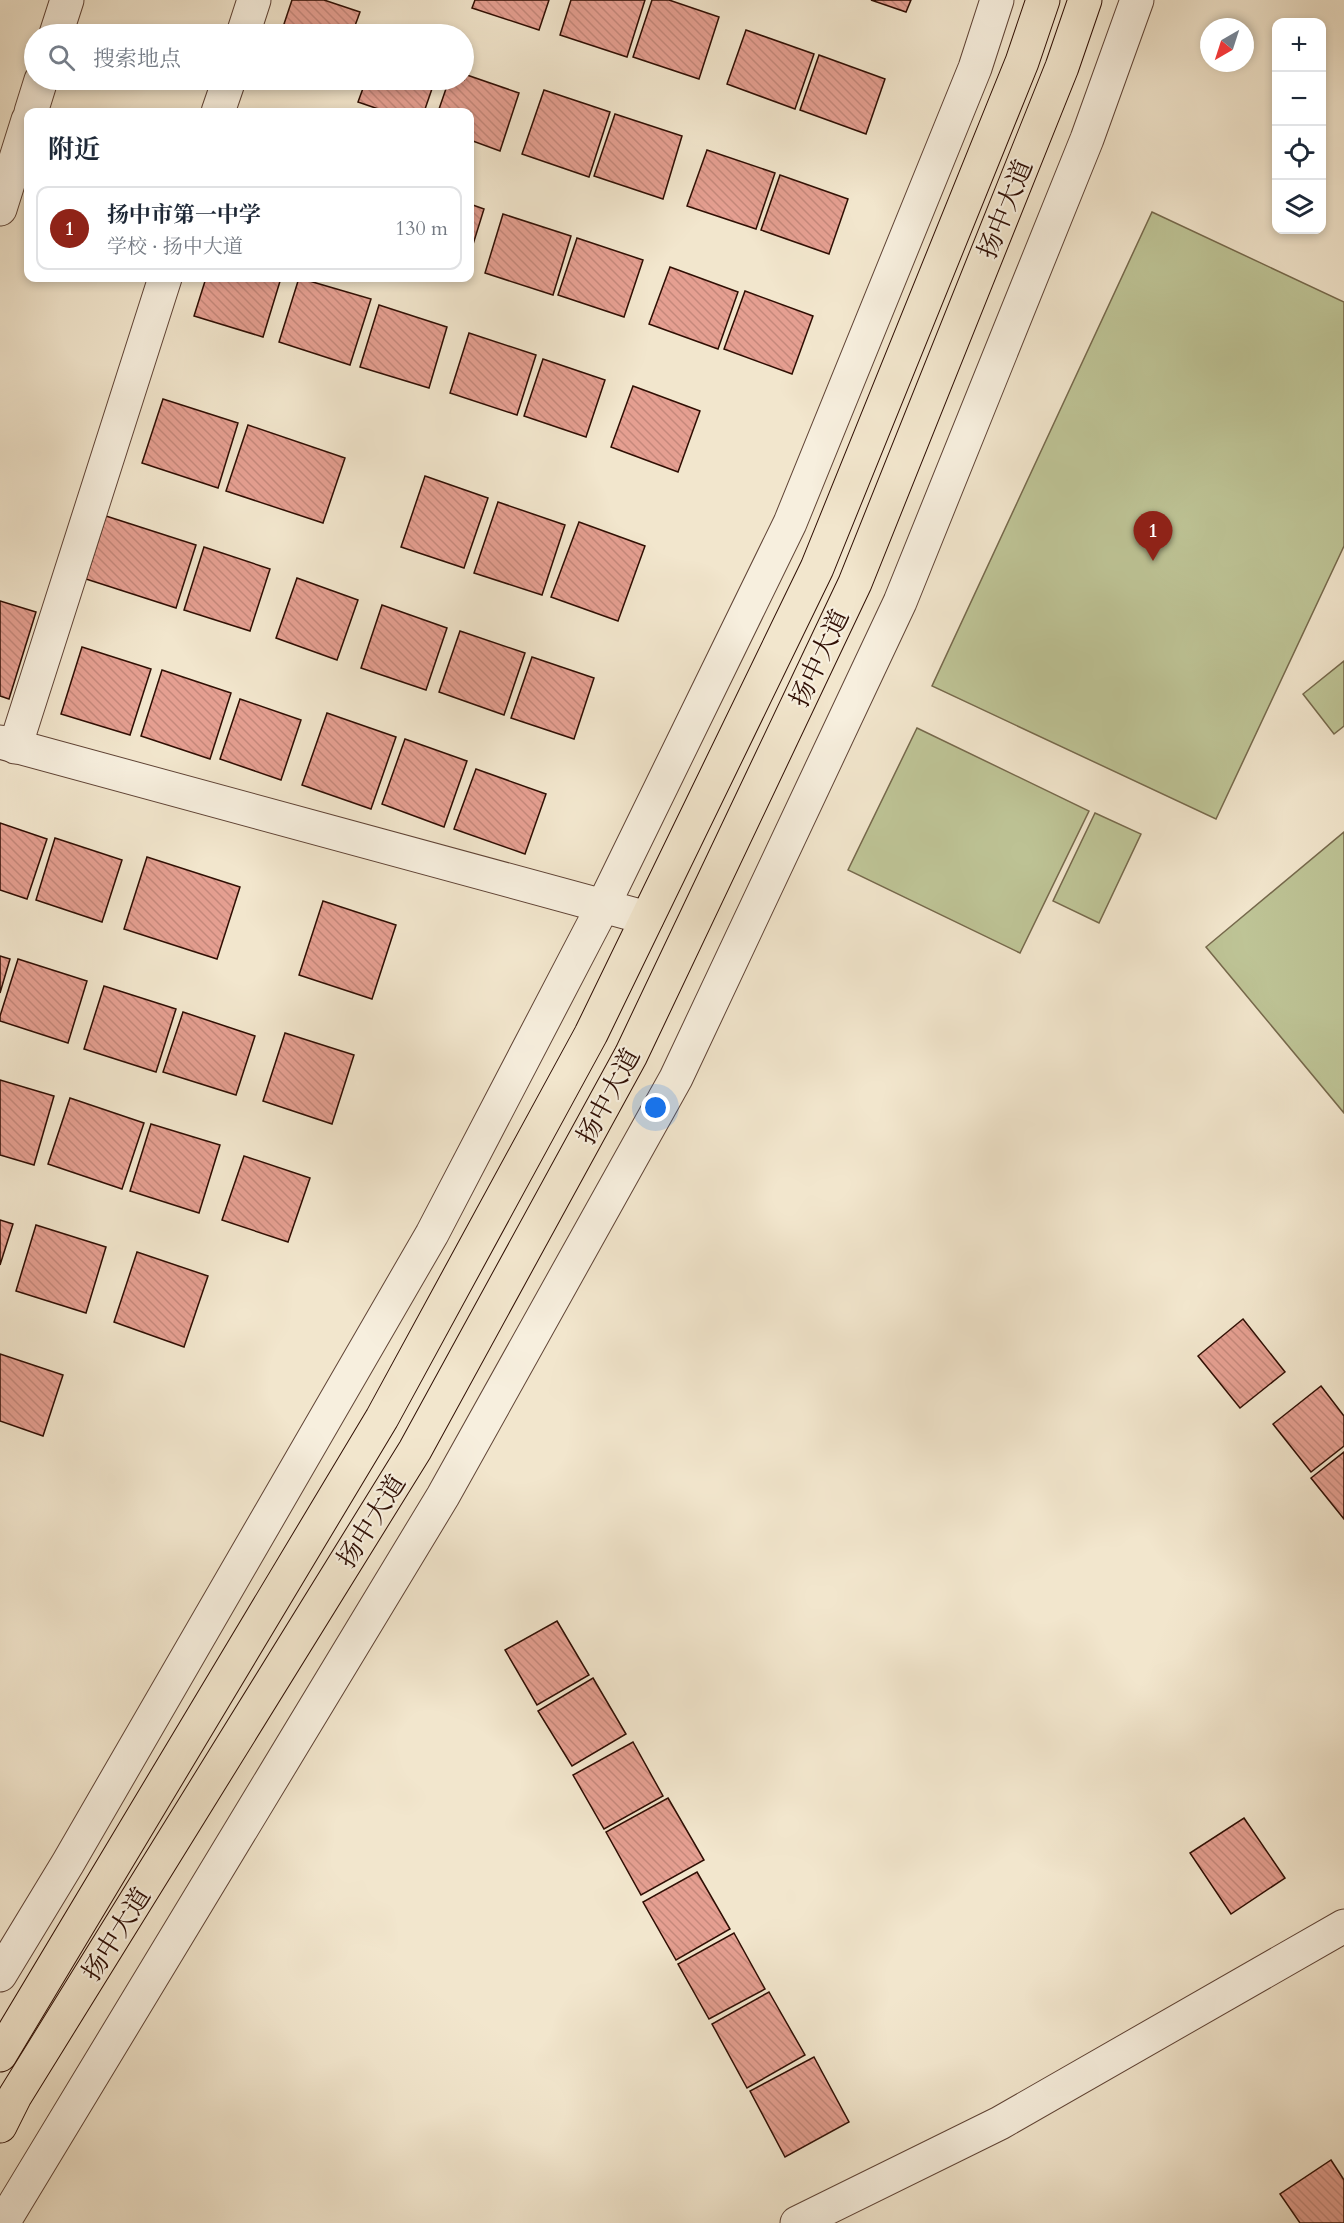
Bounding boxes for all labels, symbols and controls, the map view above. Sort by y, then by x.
north arrow [1200,18,1254,72]
map controls [1272,18,1326,234]
button: + [1272,18,1326,72]
search box [24,24,474,90]
icon: search [45,41,78,74]
text: 搜索地点 [93,44,181,74]
button: − [1272,72,1326,126]
button: locate [1272,126,1326,180]
text: 附近 [48,132,100,167]
street label: 扬中大道 [970,154,1041,264]
button: layers [1272,180,1326,234]
text: 扬中市第一中学 [107,200,261,230]
text: 1 [64,215,75,242]
text: 130 m [395,215,448,242]
text: 学校 · 扬中大道 [107,233,243,260]
pin: 1 [1134,512,1172,561]
street label: 扬中大道 [782,604,857,713]
street label: 扬中大道 [569,1042,648,1150]
your location [641,1093,670,1122]
street label: 扬中大道 [329,1468,414,1575]
street label: 扬中大道 [74,1881,159,1988]

